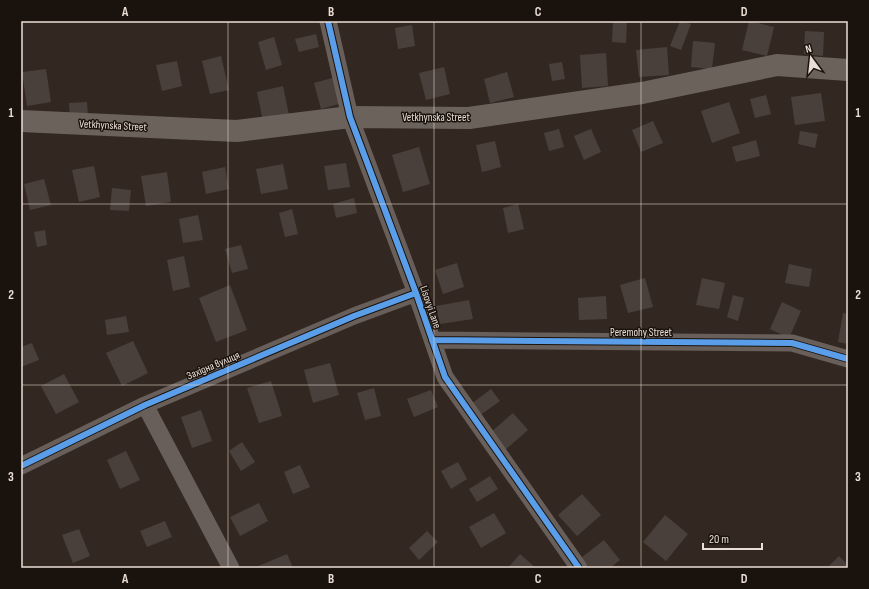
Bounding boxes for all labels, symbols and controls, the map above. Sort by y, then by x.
text: A [121,4,129,20]
text: B [328,4,334,20]
text: C [535,4,542,20]
text: D [741,4,748,20]
north arrow [791,38,831,78]
text: N [804,42,813,56]
text: 1 [8,105,14,121]
text: 1 [855,105,861,121]
street label: Vetkhynska Street [402,111,470,124]
street label: Vetkhynska Street [79,117,148,134]
street label: Lisovyi Lane [417,284,444,330]
text: 2 [8,287,14,303]
text: 2 [855,287,861,303]
street label: Peremohy Street [610,326,673,339]
street label: Західна вулиця [185,348,242,382]
text: 3 [8,469,14,485]
text: 3 [855,469,861,485]
scale bar [703,525,762,551]
text: 20 m [709,532,729,547]
text: A [121,571,129,587]
text: B [328,571,334,587]
text: C [535,571,542,587]
text: D [741,571,748,587]

